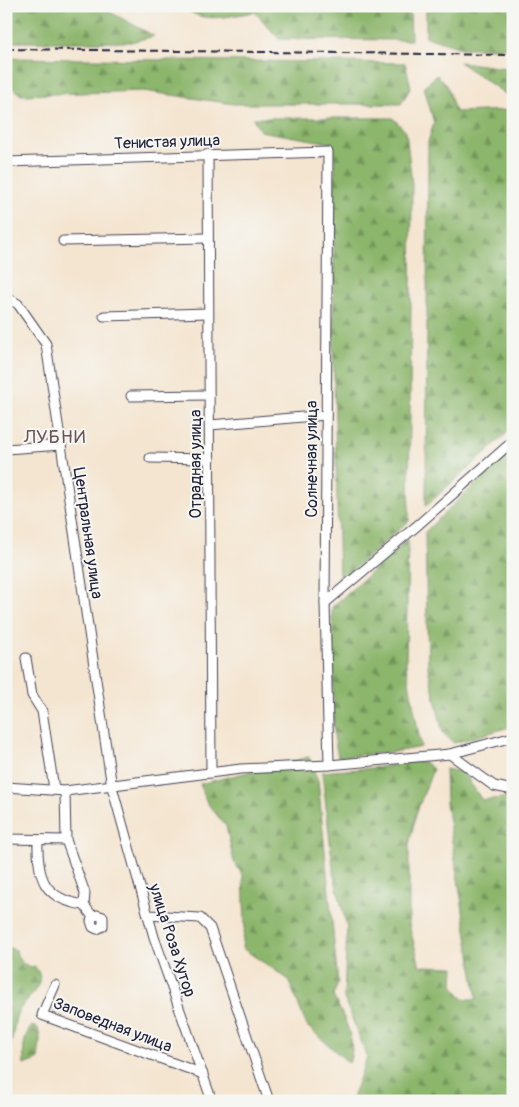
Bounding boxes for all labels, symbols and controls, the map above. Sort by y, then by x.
street label: Тенистая улица [114,130,220,154]
street label: Солнечная улица [302,400,322,518]
street label: Отрадная улица [186,409,206,519]
district label: ЛУБНИ [23,425,86,449]
street label: Центральная улица [69,466,107,600]
street label: улица Роза Хутор [144,880,200,1000]
street label: Заповедная улица [51,993,175,1057]

